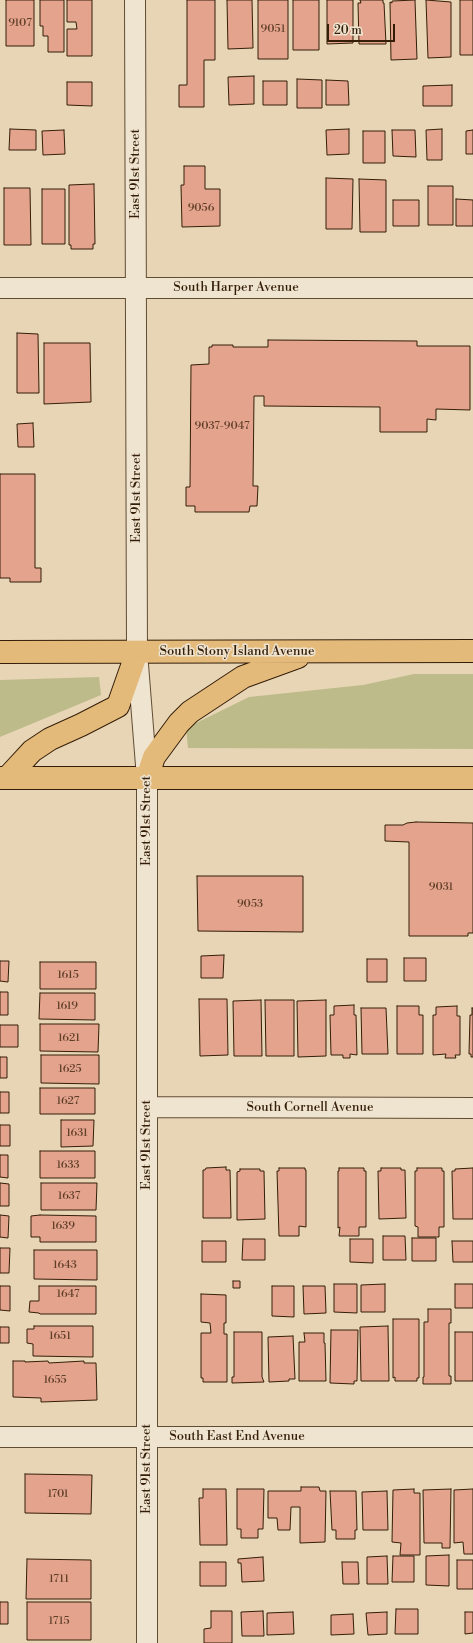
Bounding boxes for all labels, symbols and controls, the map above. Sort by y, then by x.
house number: 9107 [8,16,32,30]
scale bar [329,16,397,42]
house number: 9051 [261,22,285,36]
text: 20 m [334,23,362,38]
street label: East 91st Street [128,129,144,219]
house number: 9056 [188,201,214,215]
street label: South Harper Avenue [173,280,299,296]
house number: 9037-9047 [195,419,249,433]
street label: East 91st Street [129,453,145,543]
street label: South Stony Island Avenue [160,644,314,660]
street label: East 91st Street [139,776,155,866]
house number: 9031 [429,880,453,894]
house number: 9053 [237,897,263,911]
house number: 1615 [57,968,79,982]
house number: 1619 [56,999,78,1013]
house number: 1621 [58,1031,80,1045]
house number: 1625 [58,1062,82,1076]
house number: 1627 [57,1094,79,1108]
street label: East 91st Street [139,1100,155,1190]
street label: South Cornell Avenue [247,1100,373,1116]
house number: 1631 [66,1126,88,1140]
house number: 1633 [56,1158,80,1172]
house number: 1637 [58,1189,80,1203]
house number: 1639 [51,1219,75,1233]
house number: 1643 [53,1258,77,1272]
house number: 1647 [57,1287,79,1301]
house number: 1651 [49,1329,71,1343]
house number: 1655 [43,1373,67,1387]
street label: East 91st Street [139,1424,155,1514]
street label: South East End Avenue [169,1429,305,1445]
house number: 1701 [47,1487,69,1501]
house number: 1711 [49,1572,69,1586]
house number: 1715 [49,1614,69,1628]

